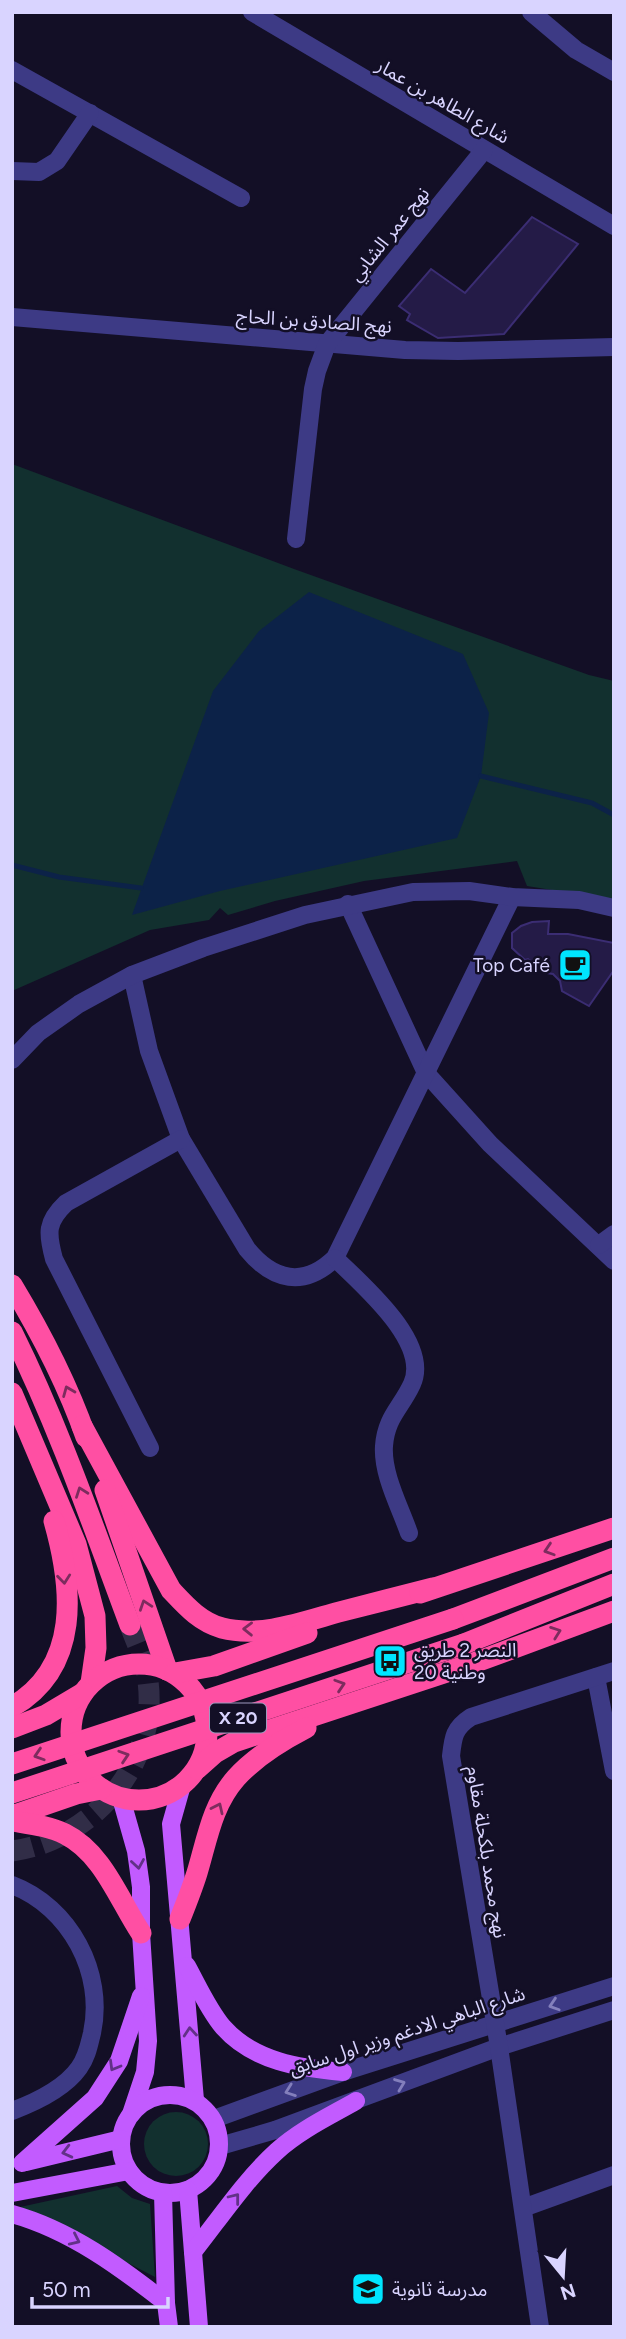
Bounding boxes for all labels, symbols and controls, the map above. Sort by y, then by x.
street label: شارع الطاهر بن عمار [370,53,514,150]
street label: نهج عمر الشابي [344,182,437,288]
street label: نهج الصادق بن الحاج [235,304,393,341]
cafe icon: Top Café [556,946,594,984]
place label: Top Café [473,954,550,977]
one-way arrow [62,1386,76,1398]
one-way arrow [75,1487,89,1499]
one-way arrow [543,1542,556,1556]
one-way arrow [57,1574,72,1585]
one-way arrow [139,1600,153,1612]
one-way arrow [242,1621,252,1637]
one-way arrow [550,1627,562,1641]
place label: النصر 2 طريق وطنية 20 [414,1639,516,1684]
bus stop icon: النصر 2 طريق وطنية 20 [371,1642,409,1680]
one-way arrow [333,1679,345,1693]
road number: X 20 [210,1703,266,1732]
one-way arrow [34,1747,46,1761]
one-way arrow [117,1750,129,1764]
street label: نهج محمد بلكحلة مقاوم [459,1764,512,1940]
one-way arrow [210,1803,224,1815]
one-way arrow [130,1858,145,1870]
street label: شارع الباهي الادغم وزير اول سابق [286,1982,529,2083]
one-way arrow [549,1997,561,2011]
one-way arrow [183,2027,198,2038]
one-way arrow [110,2059,123,2072]
one-way arrow [394,2078,406,2092]
one-way arrow [285,2083,297,2097]
one-way arrow [61,2144,73,2158]
one-way arrow [226,2193,239,2205]
one-way arrow [68,2232,80,2246]
north arrow [528,2241,598,2311]
scale bar [32,2266,168,2310]
school or university icon: مدرسة ثانوية [349,2270,387,2308]
text: 50 m [42,2277,91,2302]
place label: مدرسة ثانوية [392,2278,488,2301]
text: N [558,2278,579,2305]

